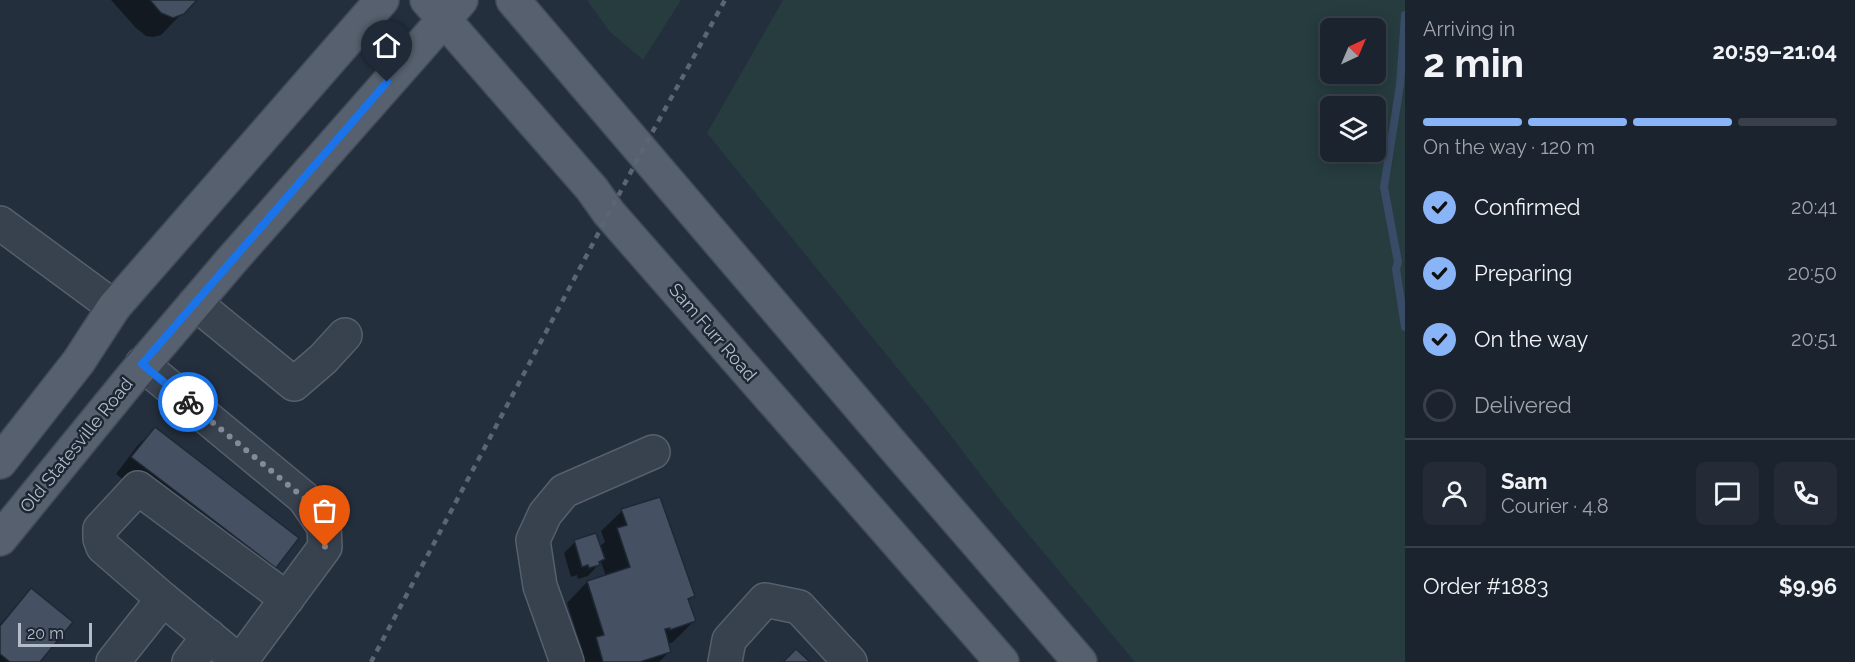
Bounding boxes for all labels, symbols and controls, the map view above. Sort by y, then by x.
text: Arriving in [1423,17,1515,41]
north arrow [1320,18,1386,84]
map controls [1320,18,1386,162]
pin [361,20,412,82]
icon: home [370,29,403,62]
text: 20:59–21:04 [1712,38,1837,64]
text: 2 min [1423,40,1524,86]
button: layers [1320,96,1386,162]
text: On the way · 120 m [1423,135,1595,159]
icon: check [1423,191,1456,224]
text: Confirmed [1474,194,1581,220]
text: 20:41 [1791,195,1837,219]
icon: check [1423,257,1456,290]
text: Preparing [1474,260,1572,286]
text: 20:50 [1787,261,1837,285]
street label: Sam Furr Road [665,279,761,385]
icon: check [1423,323,1456,356]
text: On the way [1474,326,1588,352]
text: 20:51 [1791,327,1837,351]
courier [158,372,218,432]
street label: Old Statesville Road [15,373,137,517]
icon: bike [172,386,205,419]
text: Delivered [1474,392,1572,418]
button: person [1423,462,1486,525]
button: chat [1696,462,1759,525]
button: phone [1774,462,1837,525]
text: Sam [1501,468,1548,494]
pin [299,485,350,547]
icon: bag [308,494,341,527]
text: Courier · 4.8 [1501,494,1609,518]
text: Order #1883 [1423,573,1549,599]
text: $9.96 [1779,573,1837,599]
scale bar [18,620,92,648]
text: 20 m [27,624,64,643]

